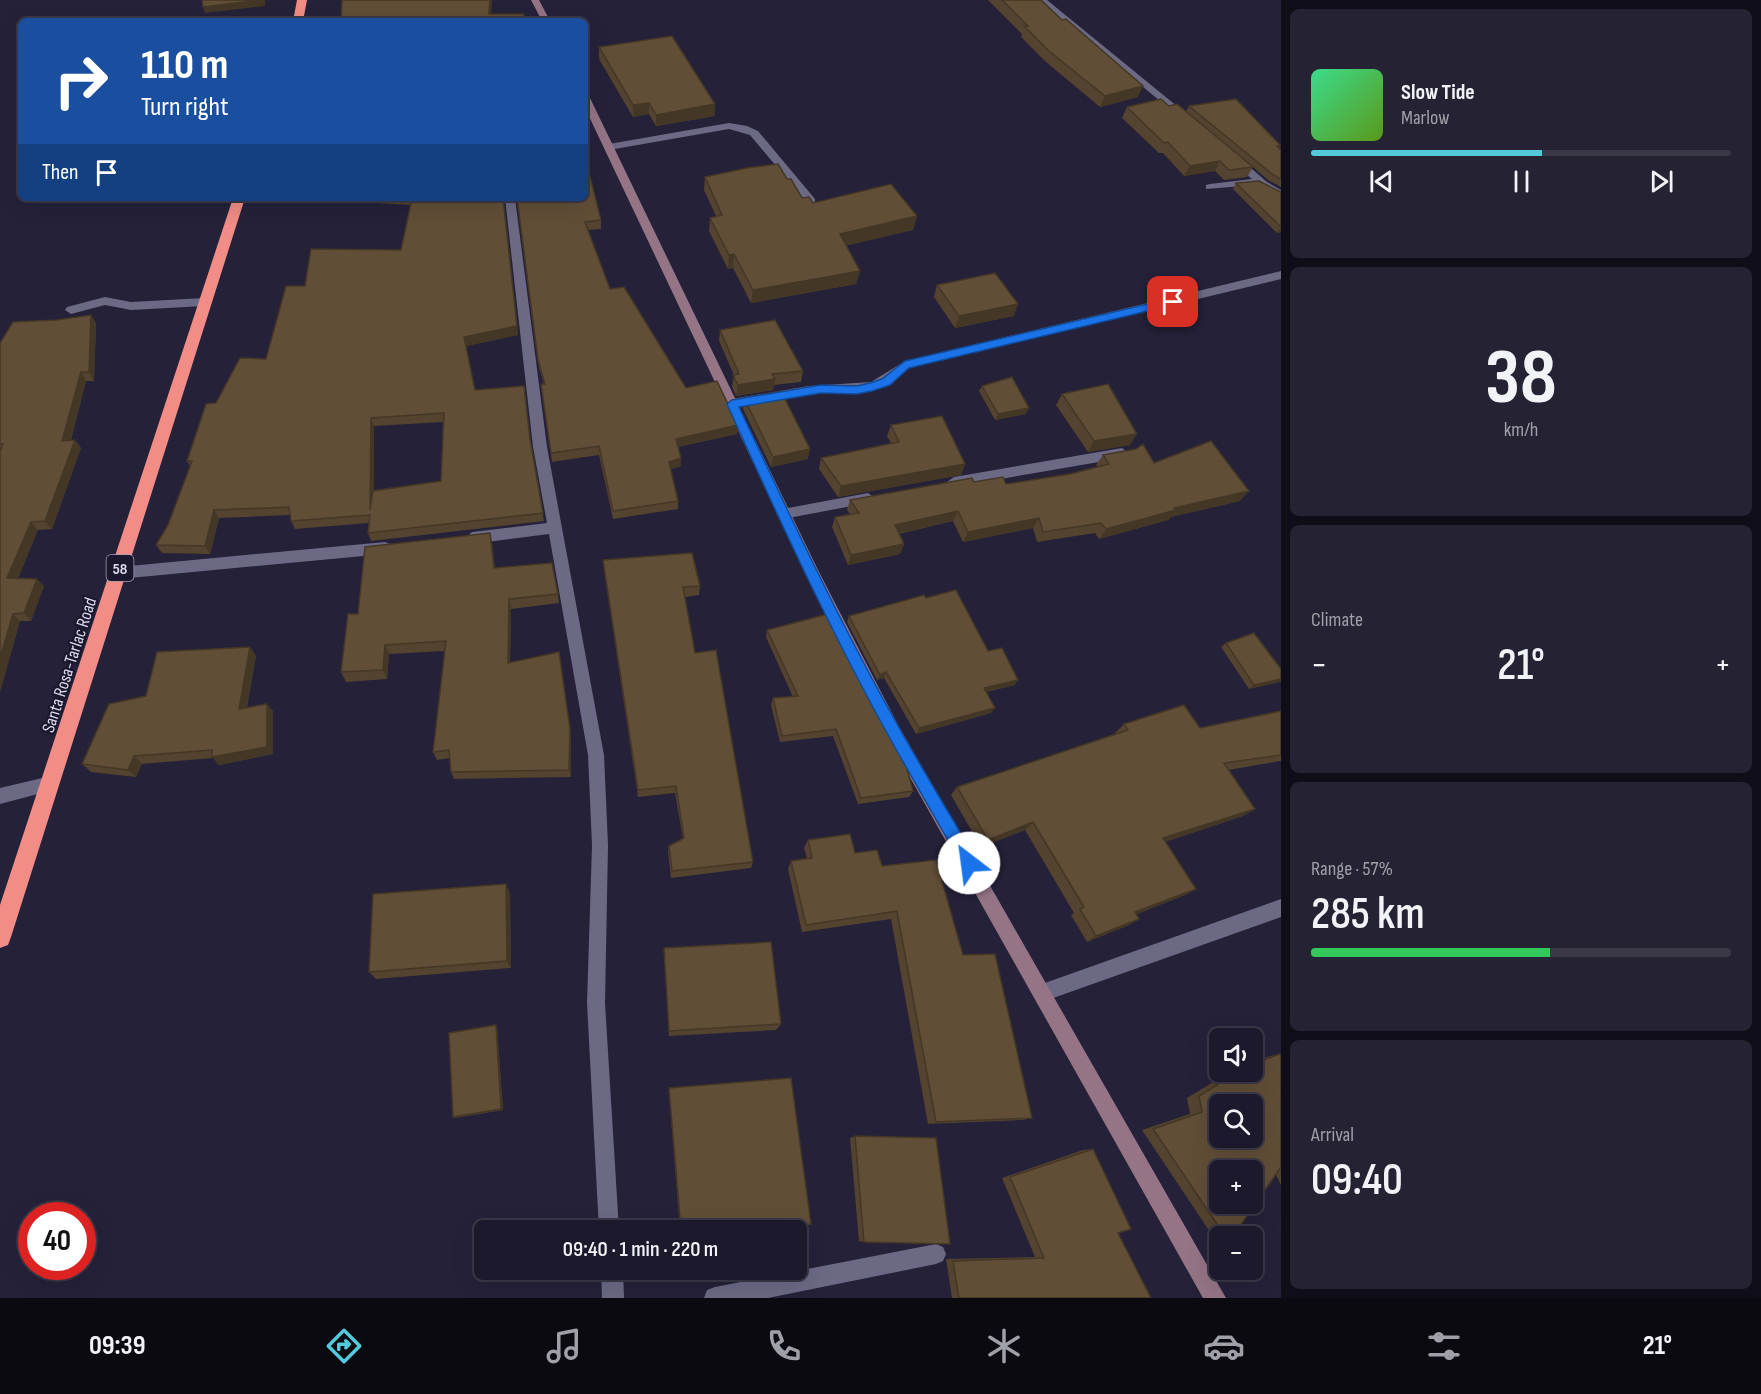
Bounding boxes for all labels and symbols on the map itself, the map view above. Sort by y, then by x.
pin [1147,276,1198,327]
road number: 58 [106,555,134,581]
street label: Santa Rosa-Tarlac Road [38,595,101,735]
position arrow [937,831,1001,895]
speed limit sign: 40 [18,1202,96,1280]

